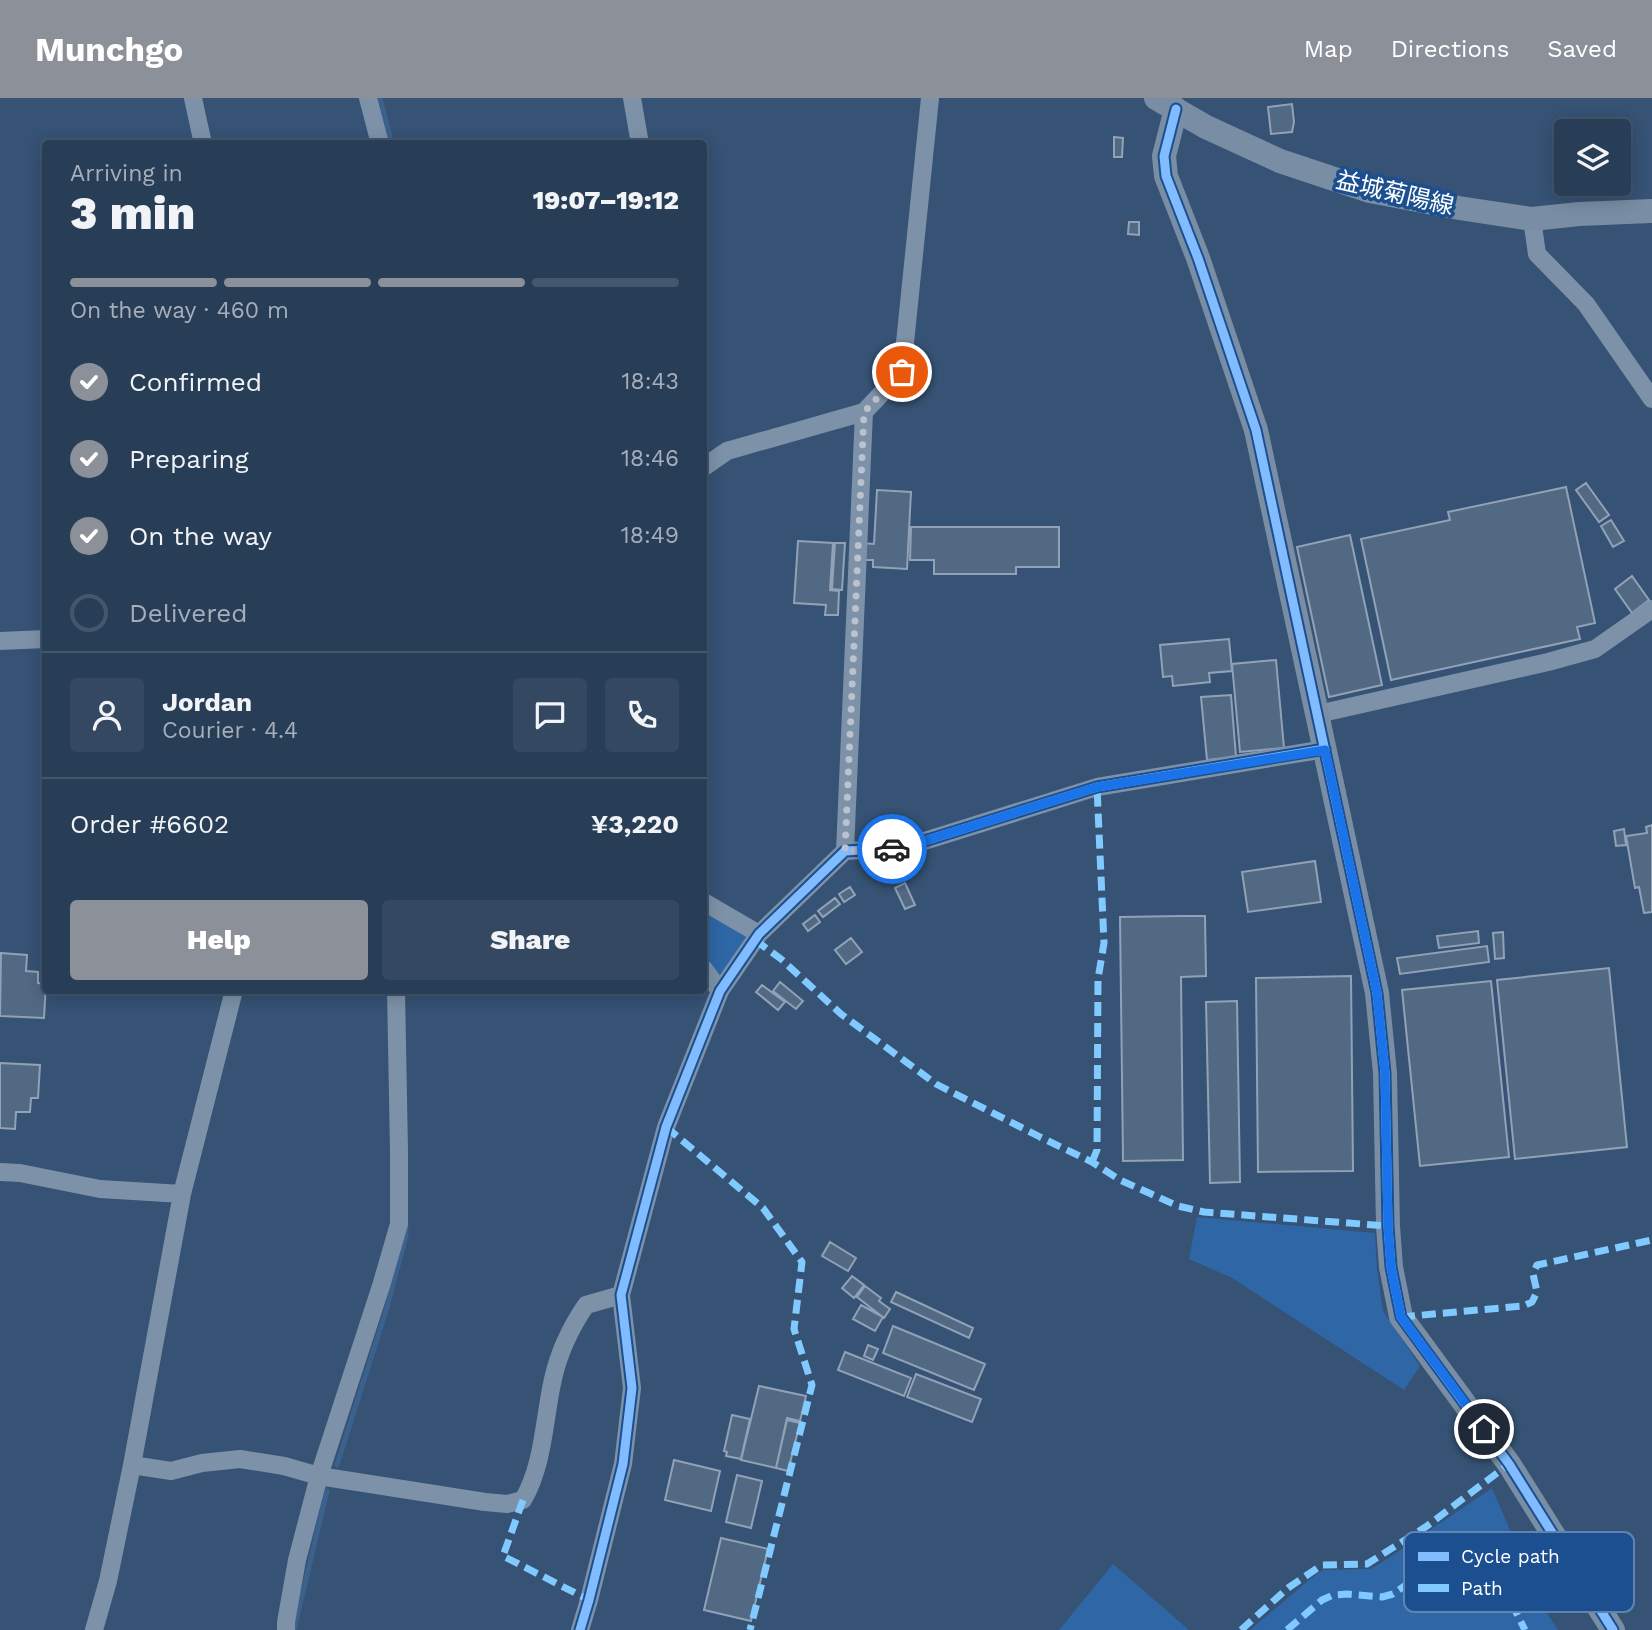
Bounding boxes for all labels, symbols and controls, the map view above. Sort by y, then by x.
text: Munchgo [35,30,183,69]
text: Map [1304,35,1353,63]
text: Directions [1391,35,1509,63]
text: Saved [1547,35,1617,63]
map controls [1554,119,1631,196]
button: layers [1554,119,1631,196]
text: Arriving in [70,160,183,187]
street label: 益城菊陽線 [1333,166,1457,220]
text: 19:07–19:12 [533,185,679,215]
text: 3 min [70,186,195,240]
text: On the way · 460 m [70,297,289,324]
pin [872,342,932,402]
icon: bag [883,353,921,391]
icon: check [70,363,108,401]
text: Confirmed [129,367,262,397]
text: 18:43 [622,368,679,395]
icon: check [70,440,108,478]
text: Preparing [129,444,249,474]
text: 18:46 [621,445,679,472]
icon: check [70,517,108,555]
text: On the way [129,521,272,551]
text: 18:49 [621,522,679,549]
text: Delivered [129,598,248,628]
button: person [70,678,144,752]
button: chat [513,678,587,752]
button: phone [605,678,679,752]
text: Jordan [162,687,252,717]
text: Courier · 4.4 [162,717,298,744]
text: Order #6602 [70,809,229,839]
text: ¥3,220 [591,809,679,839]
courier [857,814,927,884]
icon: car [873,830,911,868]
button: Help [70,900,368,980]
button: Share [382,900,679,980]
pin [1454,1399,1514,1459]
icon: home [1465,1410,1503,1448]
legend [1404,1532,1634,1612]
text: Cycle path [1461,1545,1560,1568]
text: Path [1461,1577,1503,1600]

